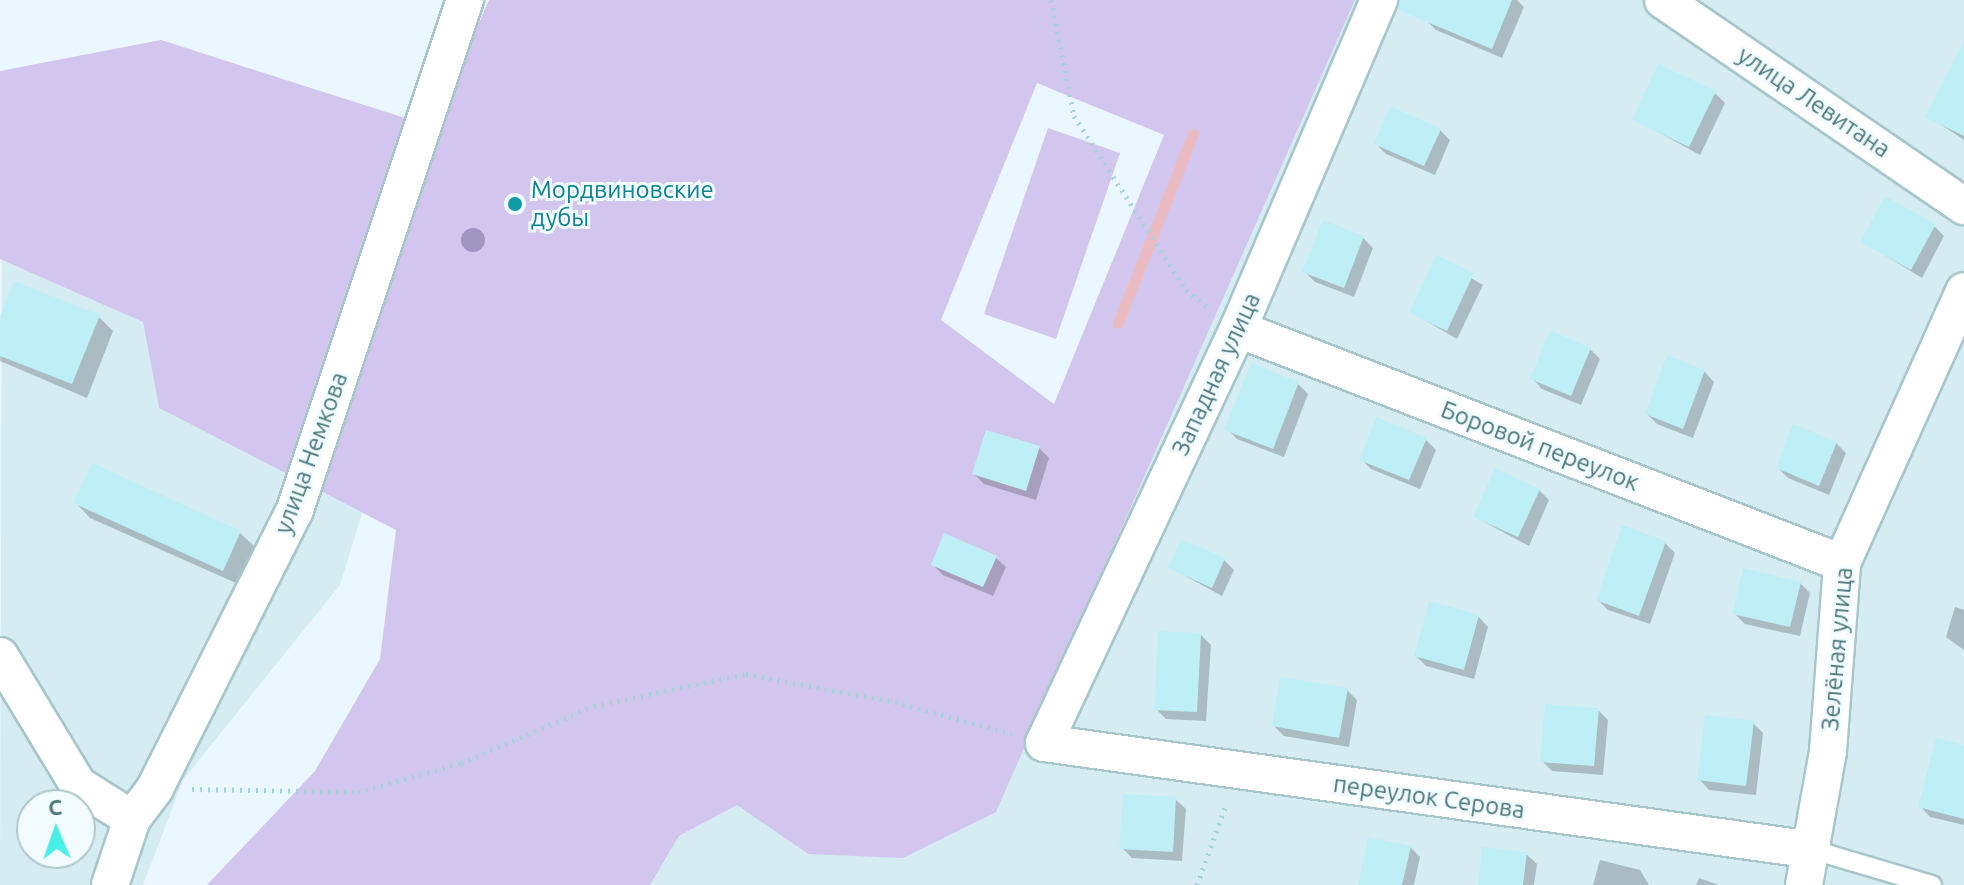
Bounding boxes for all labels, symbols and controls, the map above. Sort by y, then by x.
street label: улица Левитана [1732,40,1896,164]
place label: Мордвиновские дубы [531,176,714,232]
marker: Мордвиновские дубы [506,195,524,213]
street label: Западная улица [1166,288,1266,460]
street label: улица Немкова [268,368,354,538]
street label: Боровой переулок [1437,395,1643,497]
street label: Зелёная улица [1815,566,1859,732]
street label: переулок Серова [1331,769,1527,825]
north arrow [16,789,96,869]
text: С [48,794,63,819]

